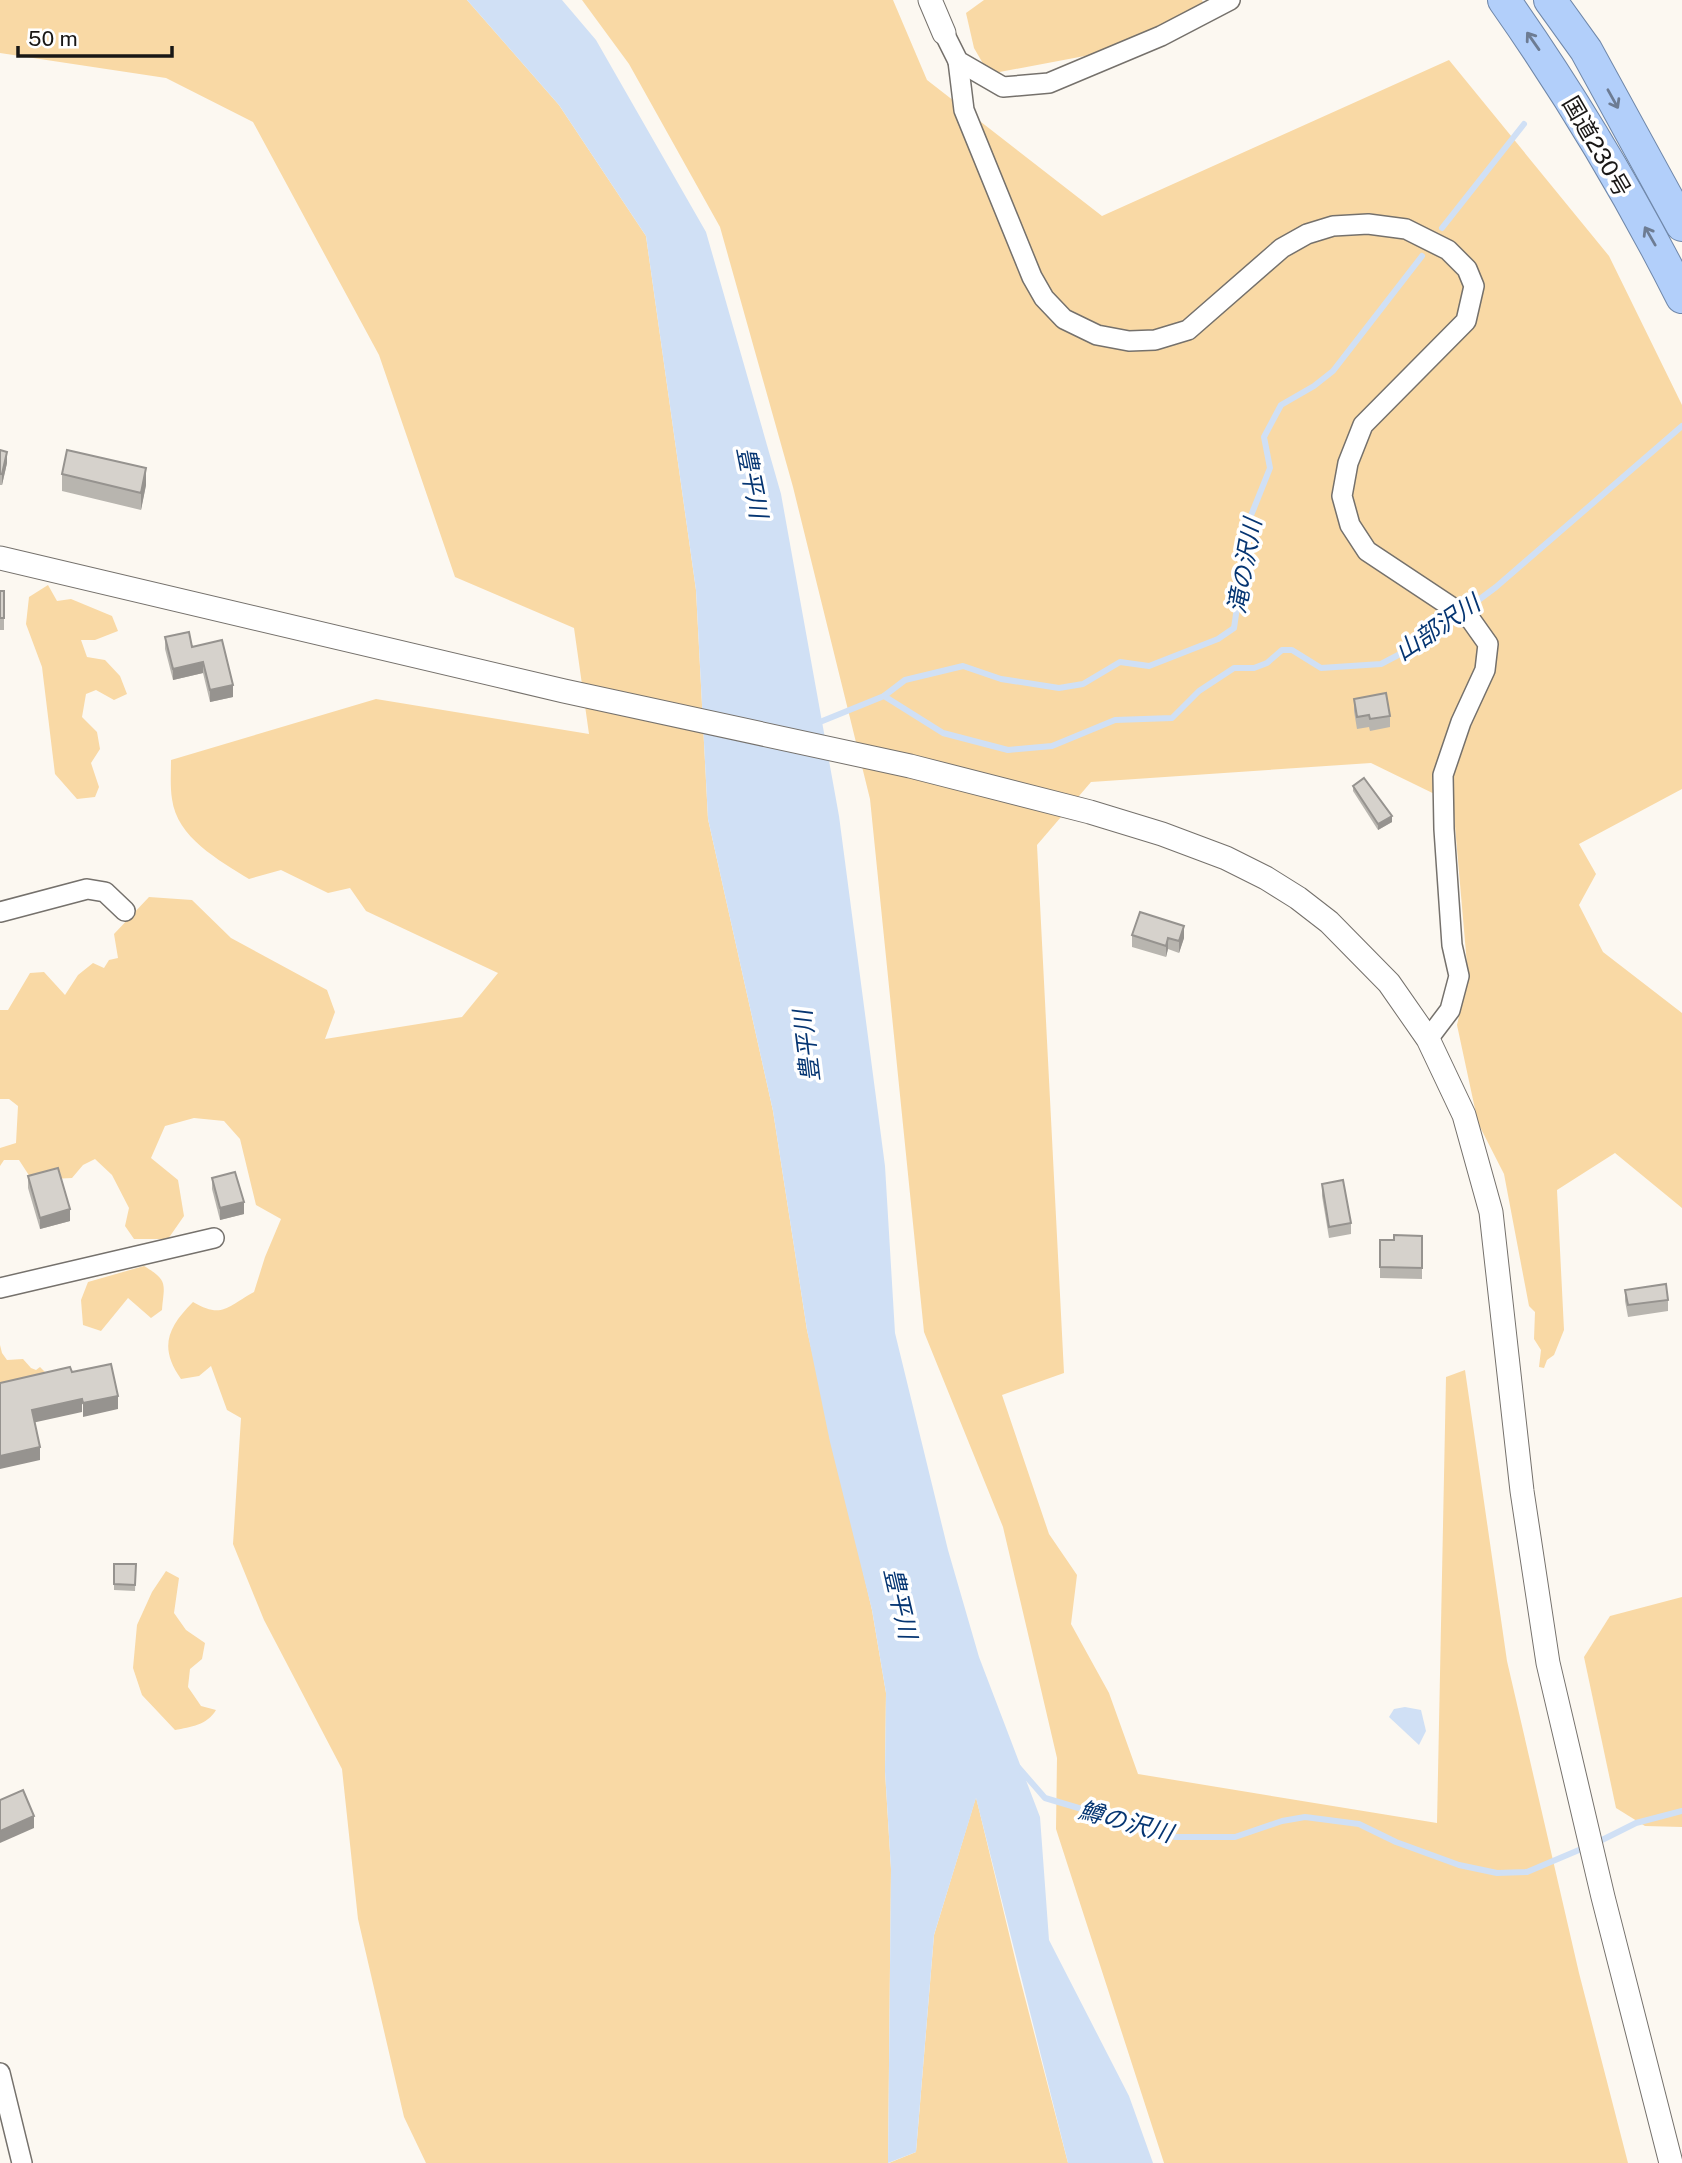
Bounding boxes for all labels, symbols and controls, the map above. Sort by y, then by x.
scale bar [18,14,172,58]
text: 50 m [28,26,78,51]
one-way arrow [1526,32,1540,51]
one-way arrow [1607,88,1620,109]
street label: 国道230号 [1558,91,1636,201]
one-way arrow [1643,227,1657,247]
water label: 豊平川 [732,444,774,523]
water label: 滝の沢川 [1222,513,1267,616]
water label: 山部沢川 [1389,587,1487,665]
water label: 豊平川 [787,1006,824,1083]
water label: 豊平川 [879,1565,923,1644]
water label: 鱒の沢川 [1076,1795,1179,1848]

